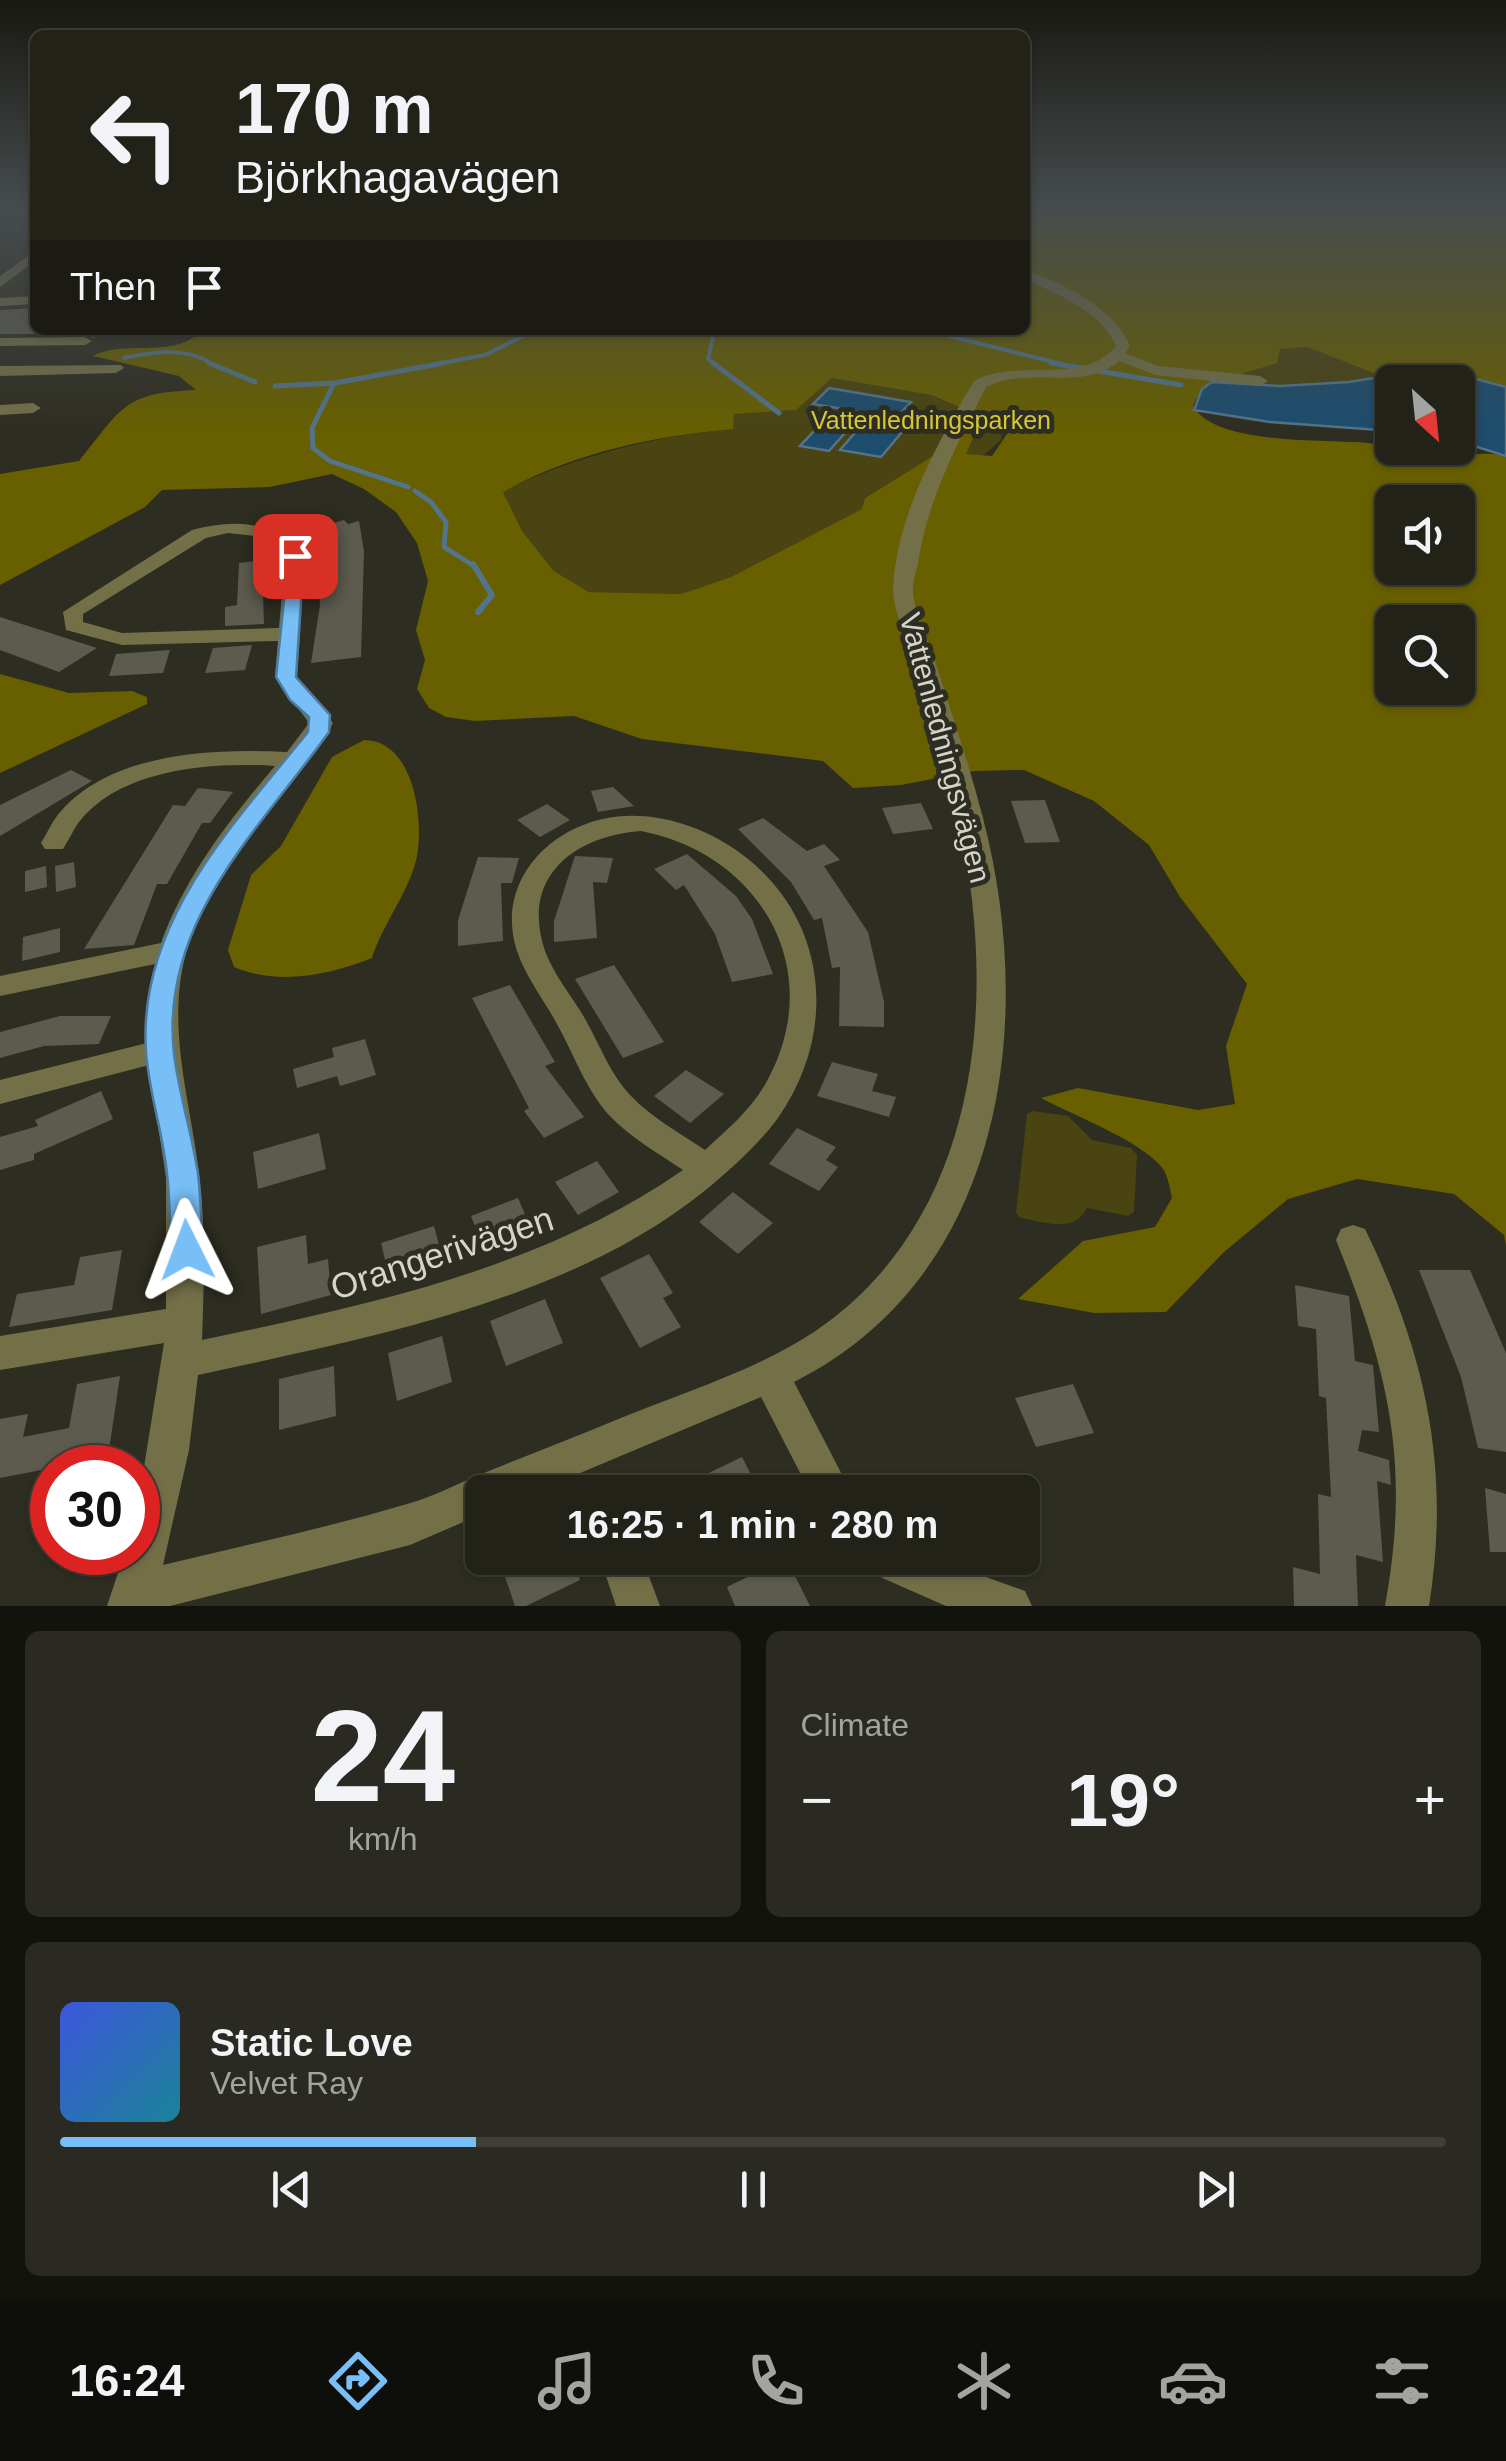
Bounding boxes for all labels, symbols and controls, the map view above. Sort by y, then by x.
icon: left [70,70,200,200]
text: 170 m [235,70,433,148]
text: Björkhagavägen [235,152,560,203]
icon: arrive [177,260,232,315]
text: Then [70,266,157,308]
north arrow [1375,365,1475,465]
map controls [1375,365,1475,705]
park label: Vattenledningsparken [811,406,1051,434]
button: sound [1375,485,1475,585]
pin [253,514,338,599]
icon: arrive [268,529,323,584]
button: search [1375,605,1475,705]
street label: Vattenledningsvägen [894,609,997,886]
position arrow [135,1198,239,1302]
street label: Orangerivägen [326,1198,558,1307]
speed limit sign: 30 [30,1445,160,1575]
text: 16:25 · 1 min · 280 m [567,1504,938,1546]
text: 24 [310,1683,455,1829]
text: Climate [801,1707,909,1743]
text: 19° [1067,1758,1180,1842]
text: − [801,1769,833,1831]
text: + [1414,1769,1446,1831]
text: km/h [348,1821,417,1857]
text: Static Love [210,2022,413,2064]
text: Velvet Ray [210,2065,363,2101]
icon: previous [264,2162,319,2217]
icon: pause [726,2162,781,2217]
icon: next [1188,2162,1243,2217]
icon: directions [323,2346,393,2416]
icon: music [532,2346,602,2416]
icon: phone [741,2346,811,2416]
icon: climate [949,2346,1019,2416]
icon: car [1158,2346,1228,2416]
icon: filters [1367,2346,1437,2416]
text: 16:24 [69,2355,184,2406]

